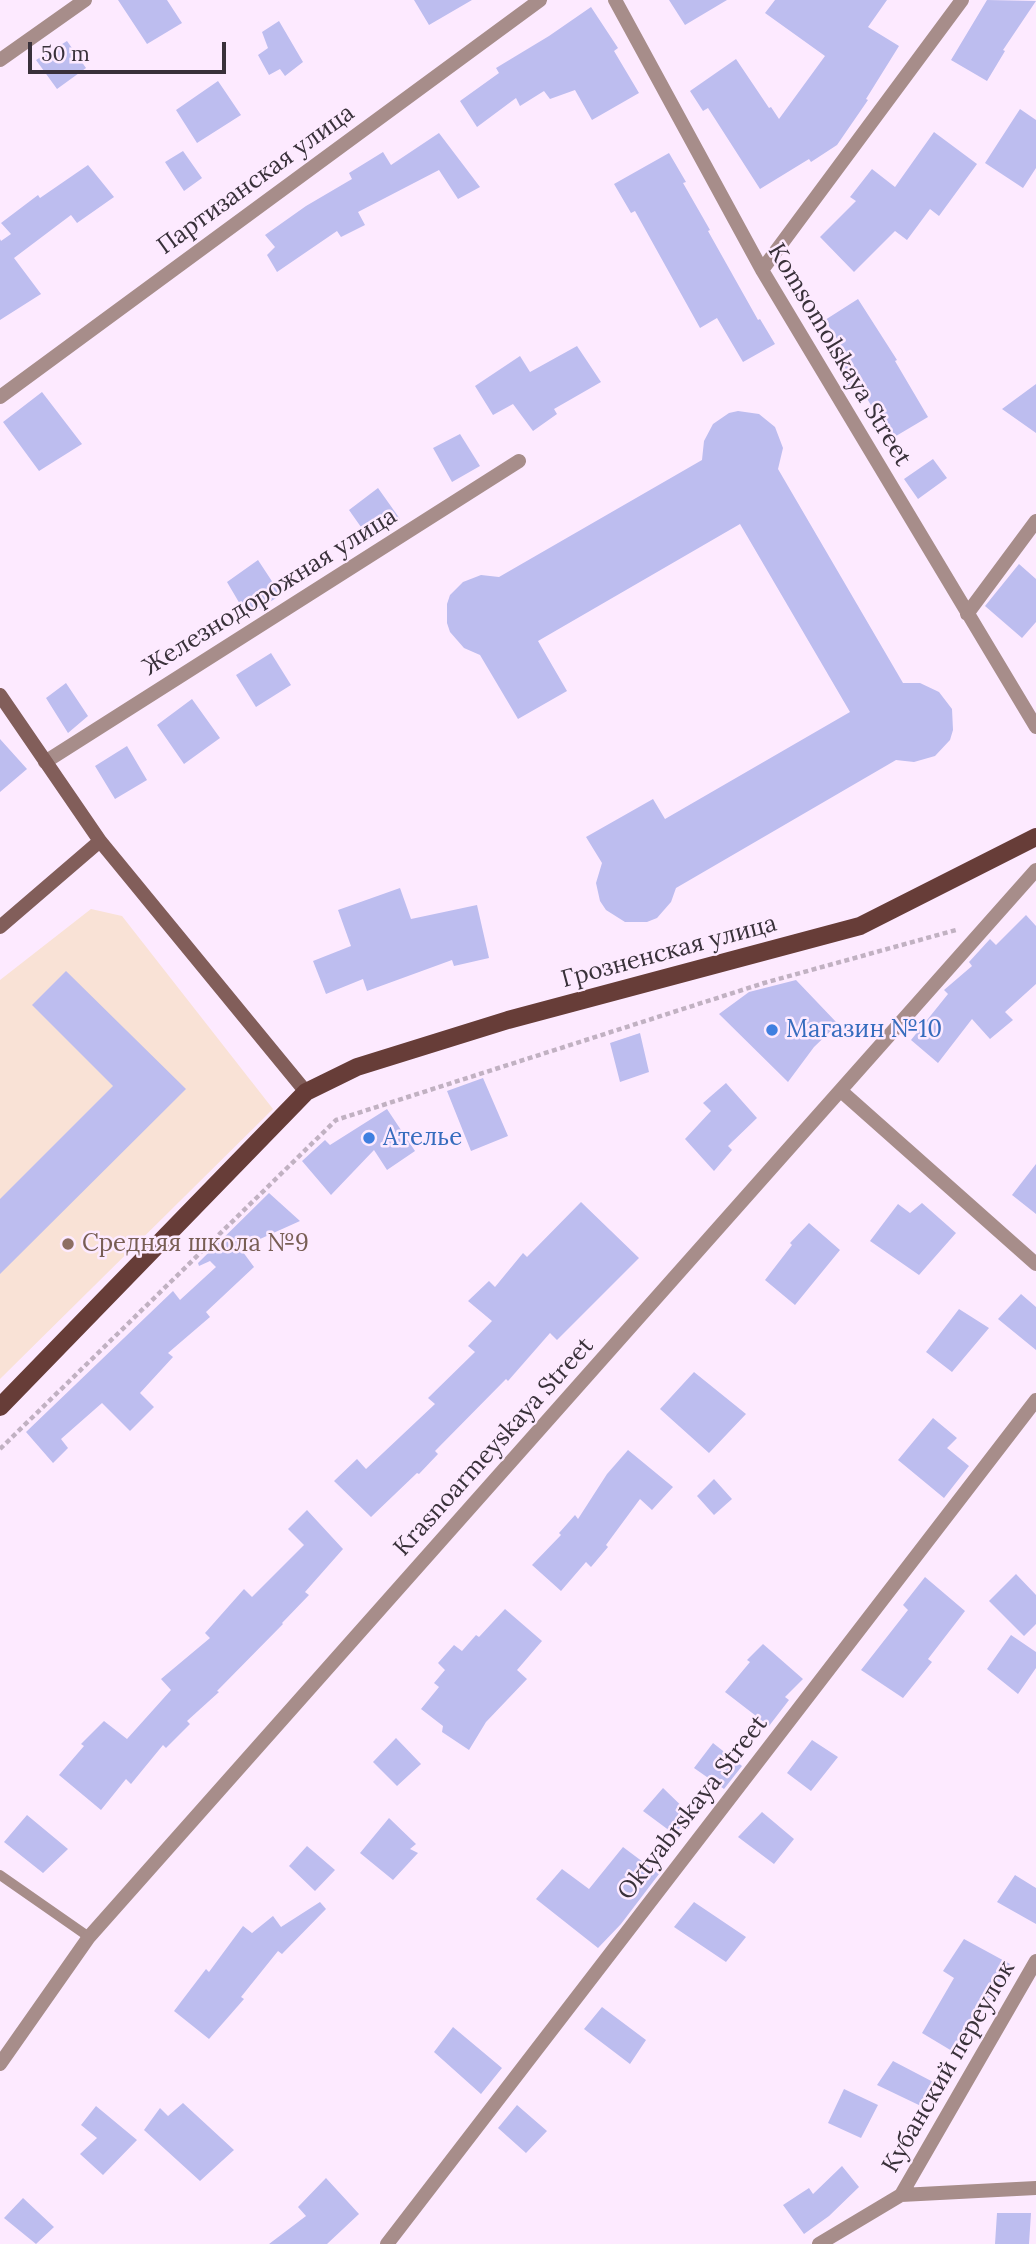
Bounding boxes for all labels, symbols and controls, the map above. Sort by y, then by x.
scale bar [32,28,229,72]
text: 50 m [41,40,90,67]
street label: Партизанская улица [152,99,360,261]
street label: Komsomolskaya Street [761,239,917,471]
street label: Железнодорожная улица [138,502,402,682]
street label: Грозненская улица [558,909,780,995]
place label: Магазин №10 [786,1016,942,1044]
marker: Магазин №10 [764,1022,780,1038]
place label: Ателье [383,1124,462,1152]
marker: Ателье [361,1130,377,1146]
place label: Средняя школа №9 [82,1230,309,1258]
marker: Средняя школа №9 [60,1236,76,1252]
street label: Krasnoarmeyskaya Street [388,1332,600,1562]
street label: Oktyabrskaya Street [612,1710,774,1906]
street label: Кубанский переулок [877,1956,1021,2178]

